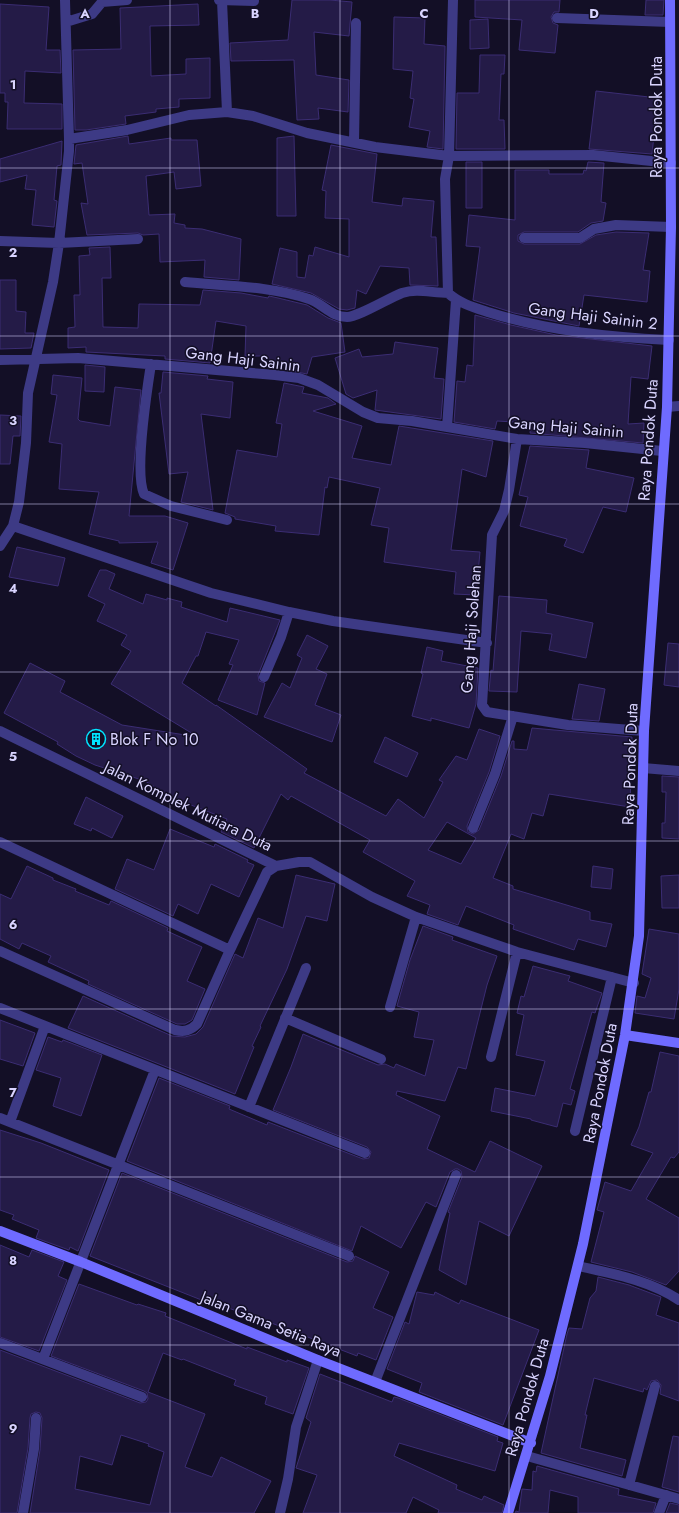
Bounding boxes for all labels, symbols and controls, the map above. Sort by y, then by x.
text: A [79,4,90,23]
text: B [251,4,260,23]
text: C [419,4,429,23]
text: D [589,4,599,23]
street label: Raya Pondok Duta [645,56,668,178]
text: 1 [10,75,16,94]
text: 2 [9,243,17,262]
street label: Gang Haji Sainin 2 [527,297,659,335]
street label: Gang Haji Sainin [184,341,302,377]
street label: Raya Pondok Duta [632,378,664,502]
street label: Gang Haji Sainin [507,410,625,444]
text: 3 [9,411,17,430]
street label: Gang Haji Solehan [455,564,487,694]
text: 4 [8,579,18,598]
street label: Raya Pondok Duta [616,703,644,825]
building icon: Blok F No 10 [85,728,107,750]
place label: Blok F No 10 [110,728,199,751]
text: 5 [9,747,17,766]
street label: Jalan Komplek Mutiara Duta [98,754,276,857]
text: 6 [9,915,18,934]
street label: Raya Pondok Duta [577,1021,623,1145]
text: 7 [9,1083,17,1102]
text: 8 [9,1251,17,1270]
street label: Jalan Gama Setia Raya [195,1284,345,1363]
street label: Raya Pondok Duta [499,1335,555,1459]
text: 9 [9,1419,18,1438]

